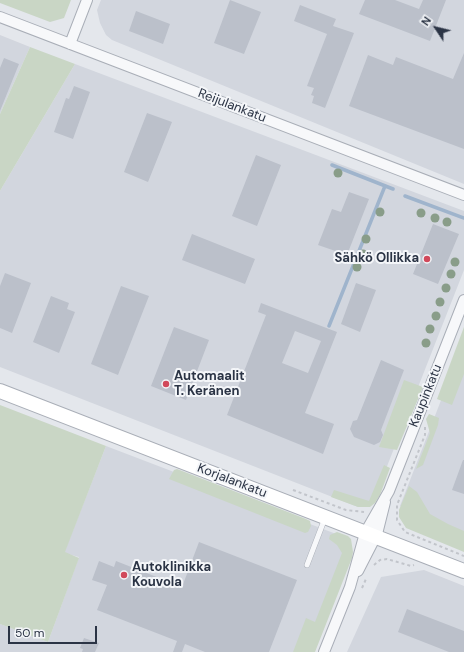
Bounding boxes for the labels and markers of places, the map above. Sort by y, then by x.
place label: Sähkö Ollikka [334,251,419,267]
marker: Sähkö Ollikka [422,254,432,264]
place label: Automaalit T. Keränen [174,369,245,400]
marker: Automaalit T. Keränen [161,379,171,389]
place label: Autoklinikka Kouvola [132,560,211,591]
marker: Autoklinikka Kouvola [119,570,129,580]

